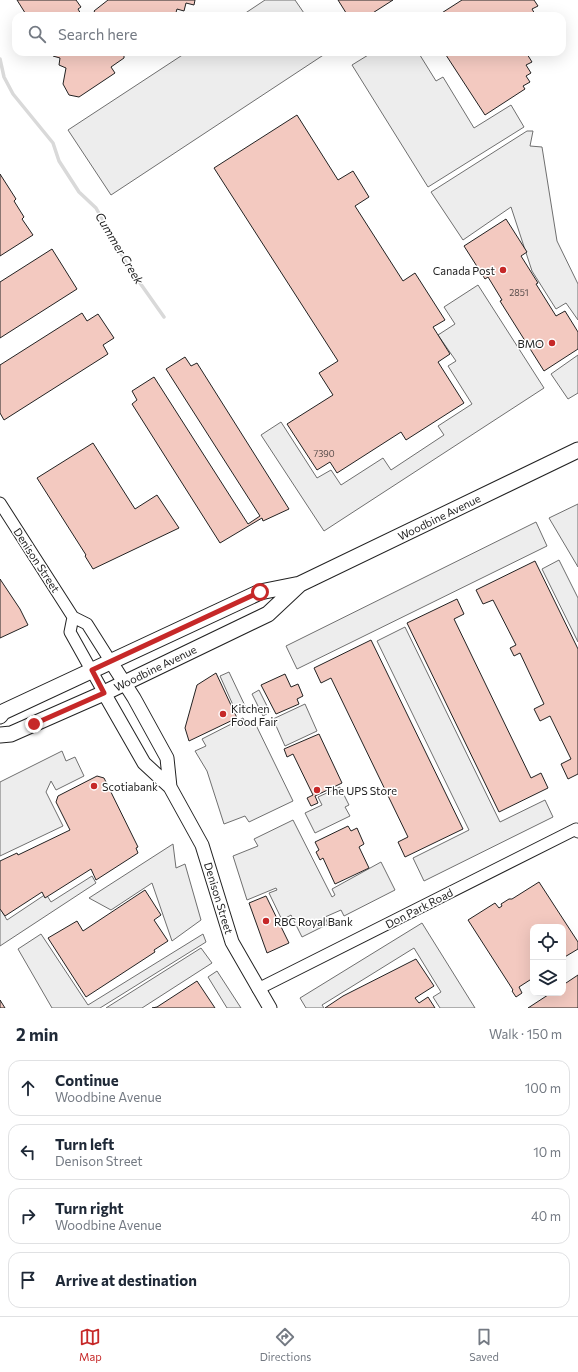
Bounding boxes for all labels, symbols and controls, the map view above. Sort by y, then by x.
search box [12,12,566,56]
icon: search [26,23,48,45]
text: Search here [58,25,137,43]
water label: Cummer Creek [93,210,147,287]
place label: Canada Post [433,264,495,277]
marker: Canada Post [498,265,508,275]
house number: 2851 [509,287,529,298]
place label: BMO [518,337,544,350]
marker: BMO [547,338,557,348]
house number: 7390 [313,448,335,459]
street label: Woodbine Avenue [396,491,483,543]
street label: Denison Street [11,525,63,595]
route start [251,583,269,601]
street label: Woodbine Avenue [112,642,199,694]
place label: Kitchen Food Fair [231,702,278,728]
marker: Kitchen Food Fair [218,709,228,719]
route end [25,715,43,733]
place label: Scotiabank [102,780,158,793]
marker: Scotiabank [89,781,99,791]
place label: The UPS Store [325,784,397,797]
marker: The UPS Store [312,785,322,795]
street label: Denison Street [202,861,236,936]
street label: Don Park Road [383,885,455,931]
place label: RBC Royal Bank [274,915,353,928]
marker: RBC Royal Bank [261,916,271,926]
map controls [530,924,566,996]
button: locate [530,924,566,960]
button: layers [530,960,566,996]
text: 2 min [16,1024,58,1045]
text: Walk · 150 m [489,1026,562,1042]
text: Continue [55,1071,119,1089]
icon: ahead [17,1077,39,1099]
text: 100 m [525,1080,561,1096]
text: Woodbine Avenue [55,1089,162,1105]
text: Turn left [55,1135,114,1153]
icon: left [17,1141,39,1163]
text: 10 m [533,1144,561,1160]
text: Denison Street [55,1153,143,1169]
text: Turn right [55,1199,124,1217]
icon: right [17,1205,39,1227]
text: 40 m [531,1208,561,1224]
text: Woodbine Avenue [55,1217,162,1233]
icon: arrive [17,1269,39,1291]
text: Arrive at destination [55,1271,197,1289]
tab: Map [79,1326,102,1363]
tab: Directions [260,1326,311,1363]
tab: Saved [469,1326,499,1363]

